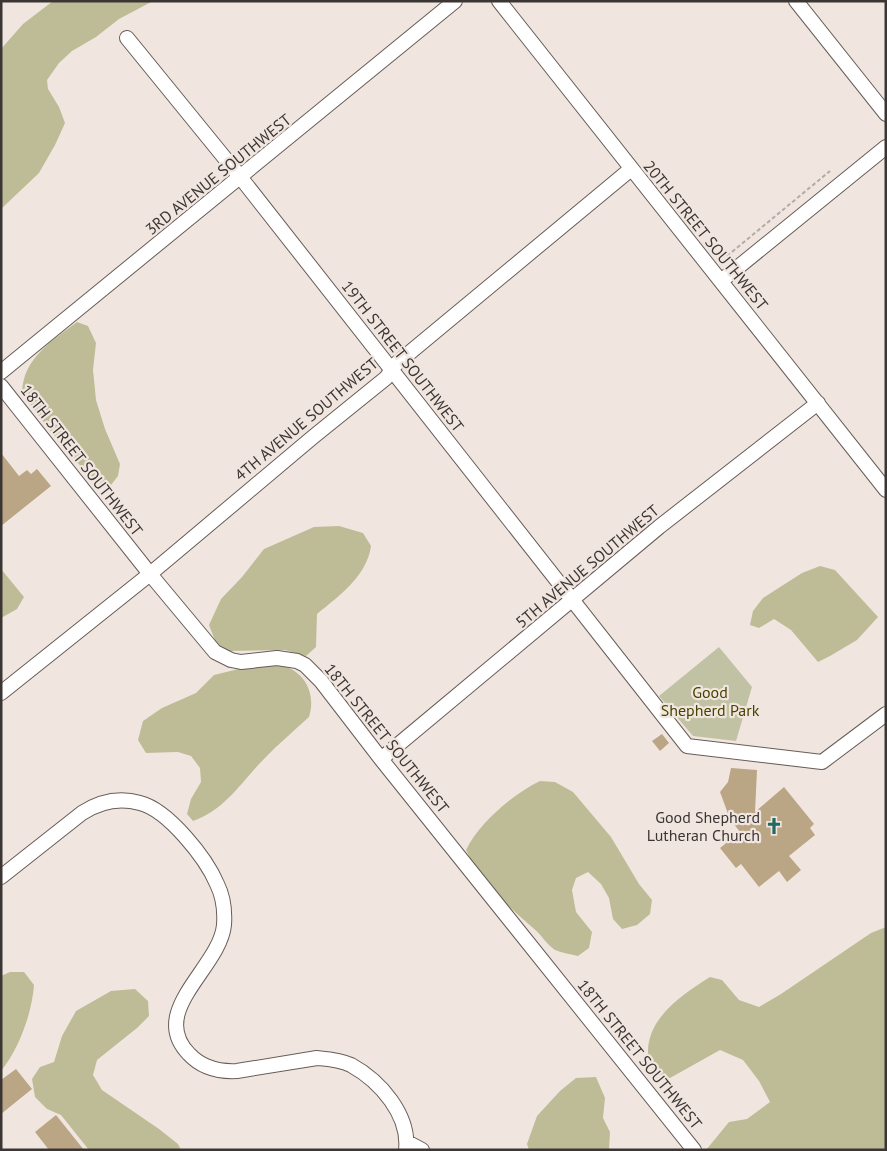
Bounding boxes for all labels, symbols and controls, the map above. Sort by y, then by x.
street label: 3RD AVENUE SOUTHWEST [141,109,295,239]
street label: 20TH STREET SOUTHWEST [640,156,773,314]
street label: 19TH STREET SOUTHWEST [338,276,468,436]
street label: 4TH AVENUE SOUTHWEST [230,353,382,485]
street label: 18TH STREET SOUTHWEST [17,380,147,540]
street label: 5TH AVENUE SOUTHWEST [511,500,663,632]
street label: 18TH STREET SOUTHWEST [321,659,454,817]
park label: Good Shepherd Park [661,682,760,720]
place label: Good Shepherd Lutheran Church [647,807,760,845]
church icon: Good Shepherd Lutheran Church [764,816,784,836]
street label: 18TH STREET SOUTHWEST [574,975,707,1133]

